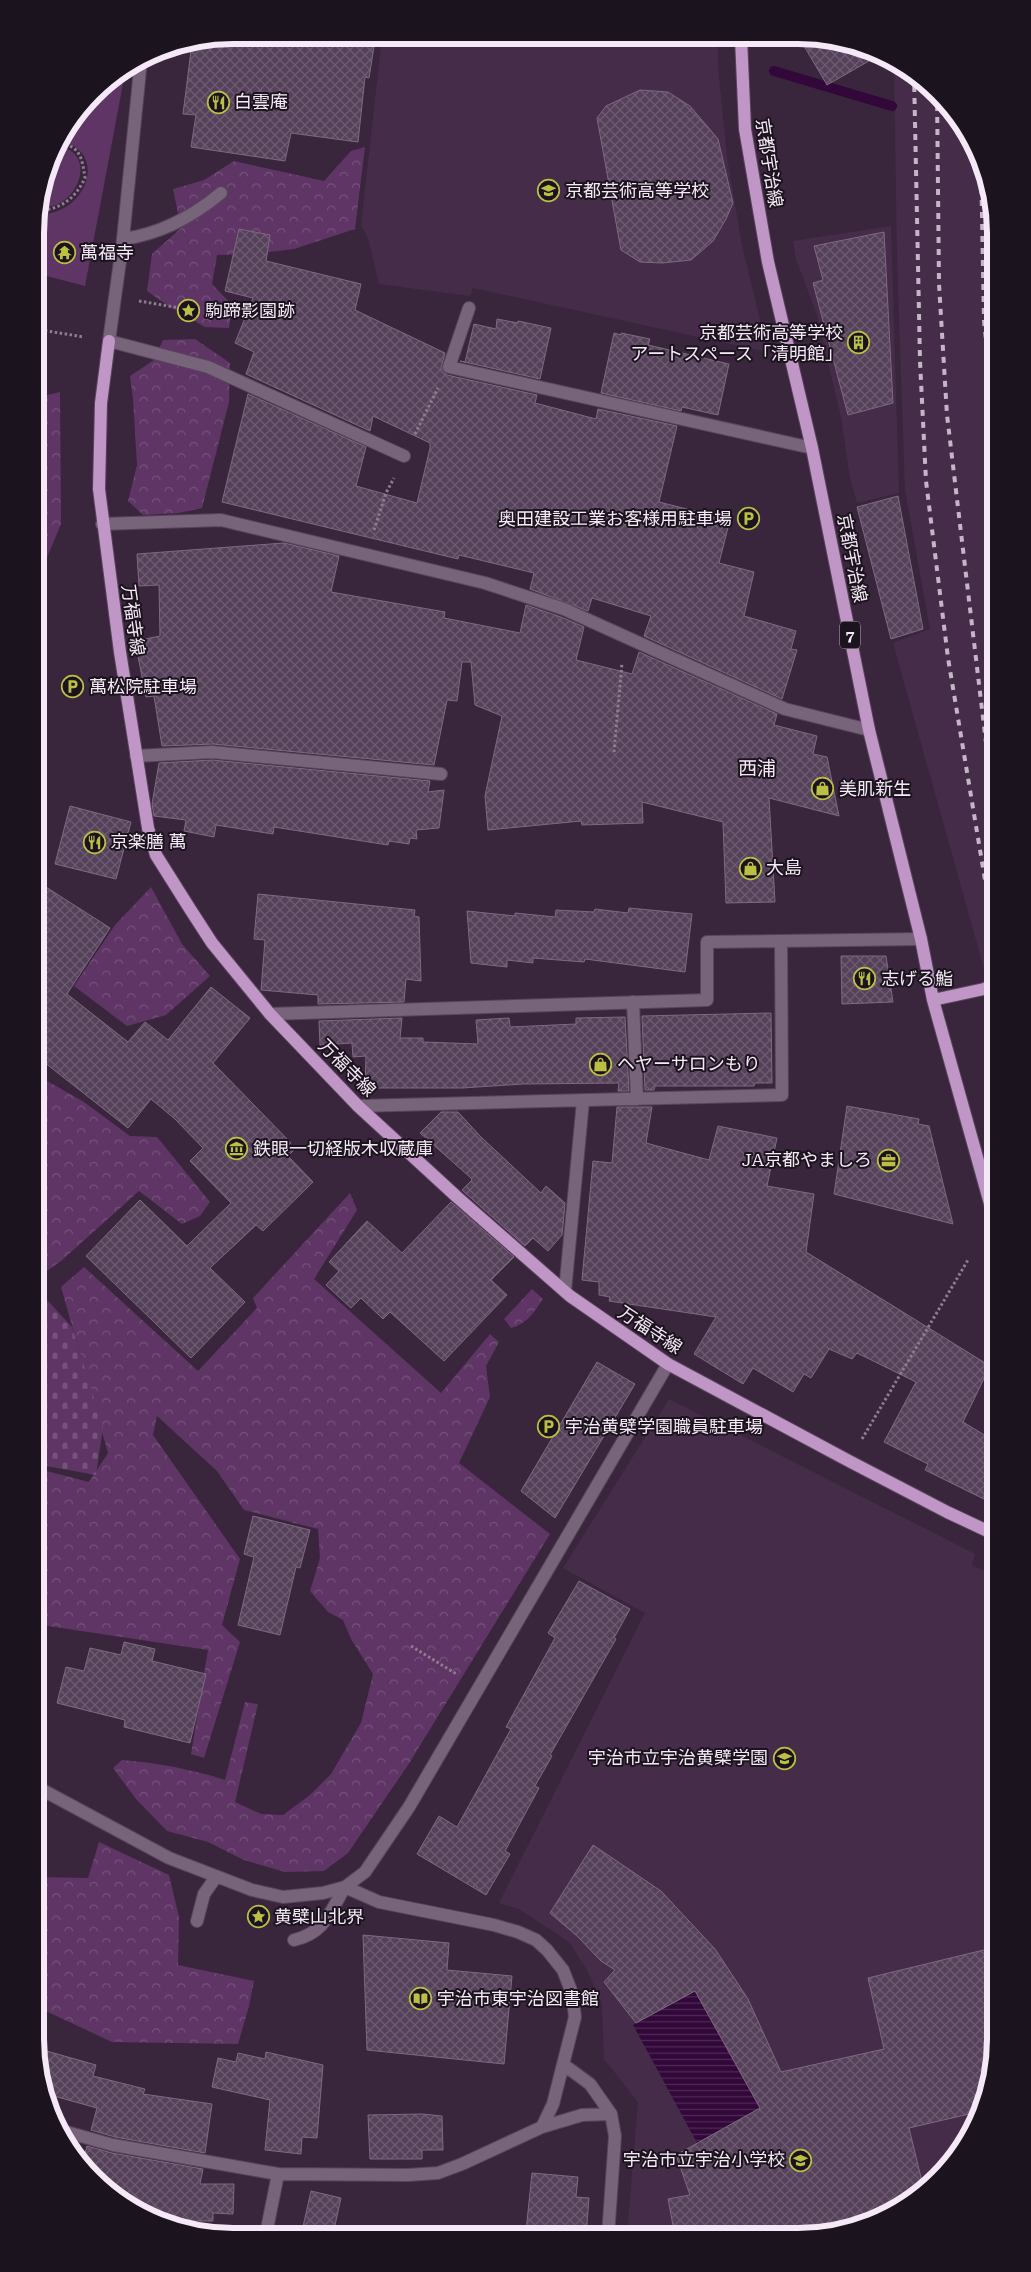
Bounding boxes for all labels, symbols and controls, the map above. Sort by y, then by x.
restaurant icon: 白雲庵 [206,90,230,114]
place label: 白雲庵 [234,91,288,112]
street label: 京都宇治線 [752,117,787,209]
school or university icon: 京都芸術高等学校 [537,179,561,203]
place label: 京都芸術高等学校 [565,180,709,201]
temple icon: 萬福寺 [52,241,76,265]
place label: 萬福寺 [80,242,134,263]
place icon: 駒蹄影園跡 [177,299,201,323]
place label: 駒蹄影園跡 [205,300,295,321]
place label: 京都芸術高等学校 アートスペース「清明館」 [630,322,843,364]
building icon: 京都芸術高等学校 アートスペース「清明館」 [847,331,871,355]
parking icon: 奥田建設工業お客様用駐車場 [736,507,760,531]
place label: 奥田建設工業お客様用駐車場 [498,508,732,529]
street label: 京都宇治線 [834,512,871,604]
street label: 万福寺線 [118,583,149,657]
road number: 7 [840,622,860,648]
parking icon: 萬松院駐車場 [61,675,85,699]
place label: 萬松院駐車場 [89,676,197,697]
district label: 西浦 [738,757,776,780]
shop icon: 美肌新生 [811,777,835,801]
place label: 美肌新生 [839,778,911,799]
restaurant icon: 京楽膳 萬 [82,830,106,854]
place label: 京楽膳 萬 [110,831,187,852]
shop icon: 大島 [738,856,762,880]
place label: 大島 [766,857,802,878]
restaurant icon: 志げる鮨 [853,967,877,991]
place label: 志げる鮨 [881,968,953,989]
street label: 万福寺線 [314,1035,380,1101]
shop icon: ヘヤーサロンもり [589,1052,613,1076]
place label: ヘヤーサロンもり [617,1053,761,1074]
museum icon: 鉄眼一切経版木収蔵庫 [225,1137,249,1161]
place label: 鉄眼一切経版木収蔵庫 [253,1138,433,1159]
office icon: JA京都やましろ [876,1148,900,1172]
place label: JA京都やましろ [742,1149,872,1170]
street label: 万福寺線 [614,1301,686,1358]
parking icon: 宇治黄檗学園職員駐車場 [537,1415,561,1439]
place label: 宇治黄檗学園職員駐車場 [565,1416,763,1437]
school or university icon: 宇治市立宇治黄檗学園 [772,1746,796,1770]
place label: 宇治市立宇治黄檗学園 [588,1747,768,1768]
place icon: 黄檗山北界 [246,1905,270,1929]
place label: 黄檗山北界 [274,1906,364,1927]
library icon: 宇治市東宇治図書館 [409,1987,433,2011]
place label: 宇治市東宇治図書館 [437,1988,599,2009]
school or university icon: 宇治市立宇治小学校 [789,2148,813,2172]
place label: 宇治市立宇治小学校 [623,2149,785,2170]

